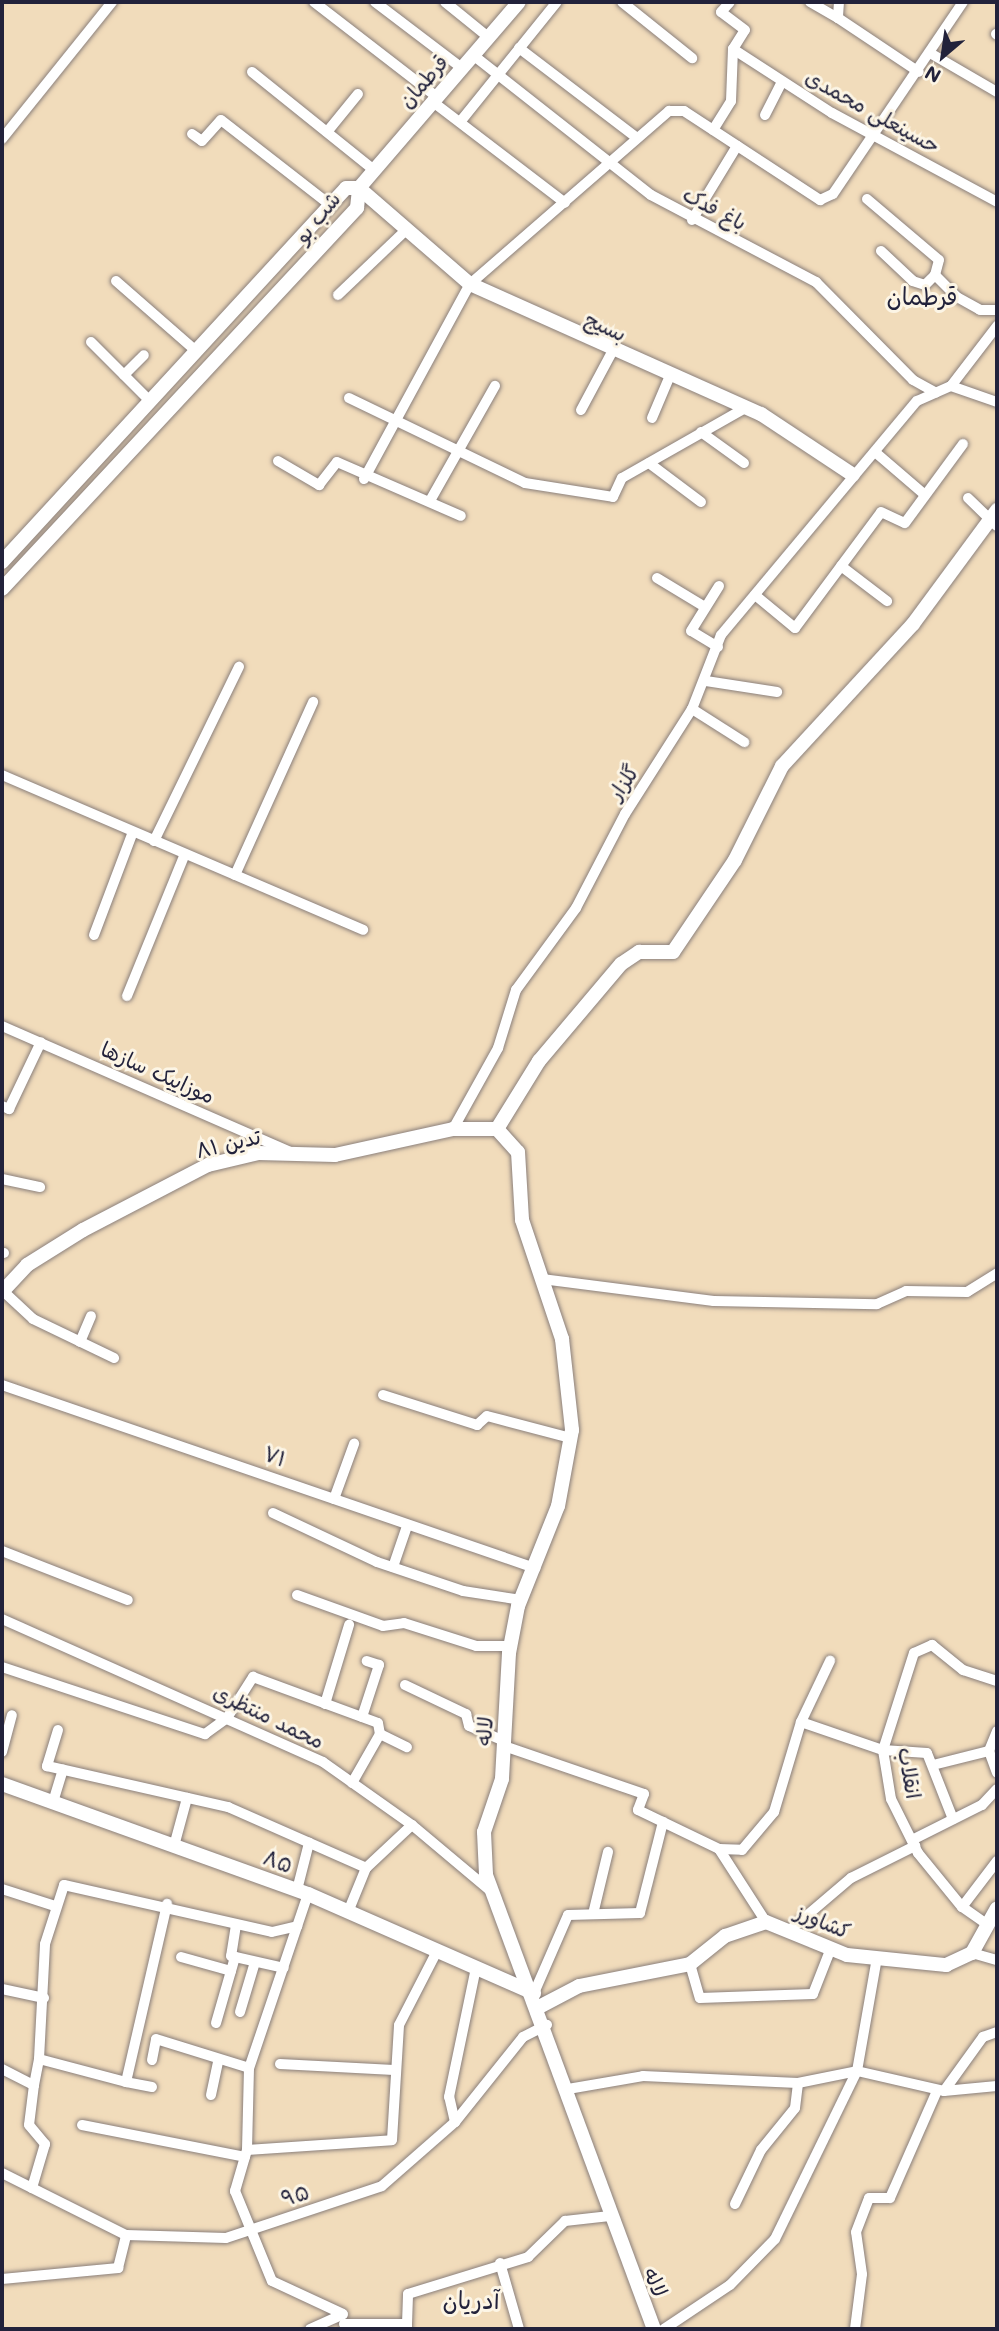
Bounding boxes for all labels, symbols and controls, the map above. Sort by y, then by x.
north arrow [908,21,978,91]
street label: قرطمان [393,49,453,113]
text: N [920,60,945,89]
street label: حسینعلی محمدی [801,64,945,158]
street label: باغ فدک [679,181,751,235]
street label: شب بو [289,186,345,248]
district label: قرطمان [886,282,958,310]
street label: بسیج [581,306,631,346]
street label: گلزار [602,759,644,805]
street label: موزاییک سازها [97,1036,219,1108]
street label: تدین ۸۱ [193,1123,263,1163]
street label: ۷۱ [260,1440,290,1472]
street label: محمد منتظری [210,1678,328,1754]
street label: لاله [470,1715,498,1747]
street label: انقلاب [893,1745,927,1801]
street label: ۸۵ [260,1844,296,1878]
street label: کشاورز [792,1899,854,1943]
street label: ۹۵ [278,2179,312,2211]
street label: لاله [638,2263,674,2301]
district label: آدریان [442,2286,500,2314]

